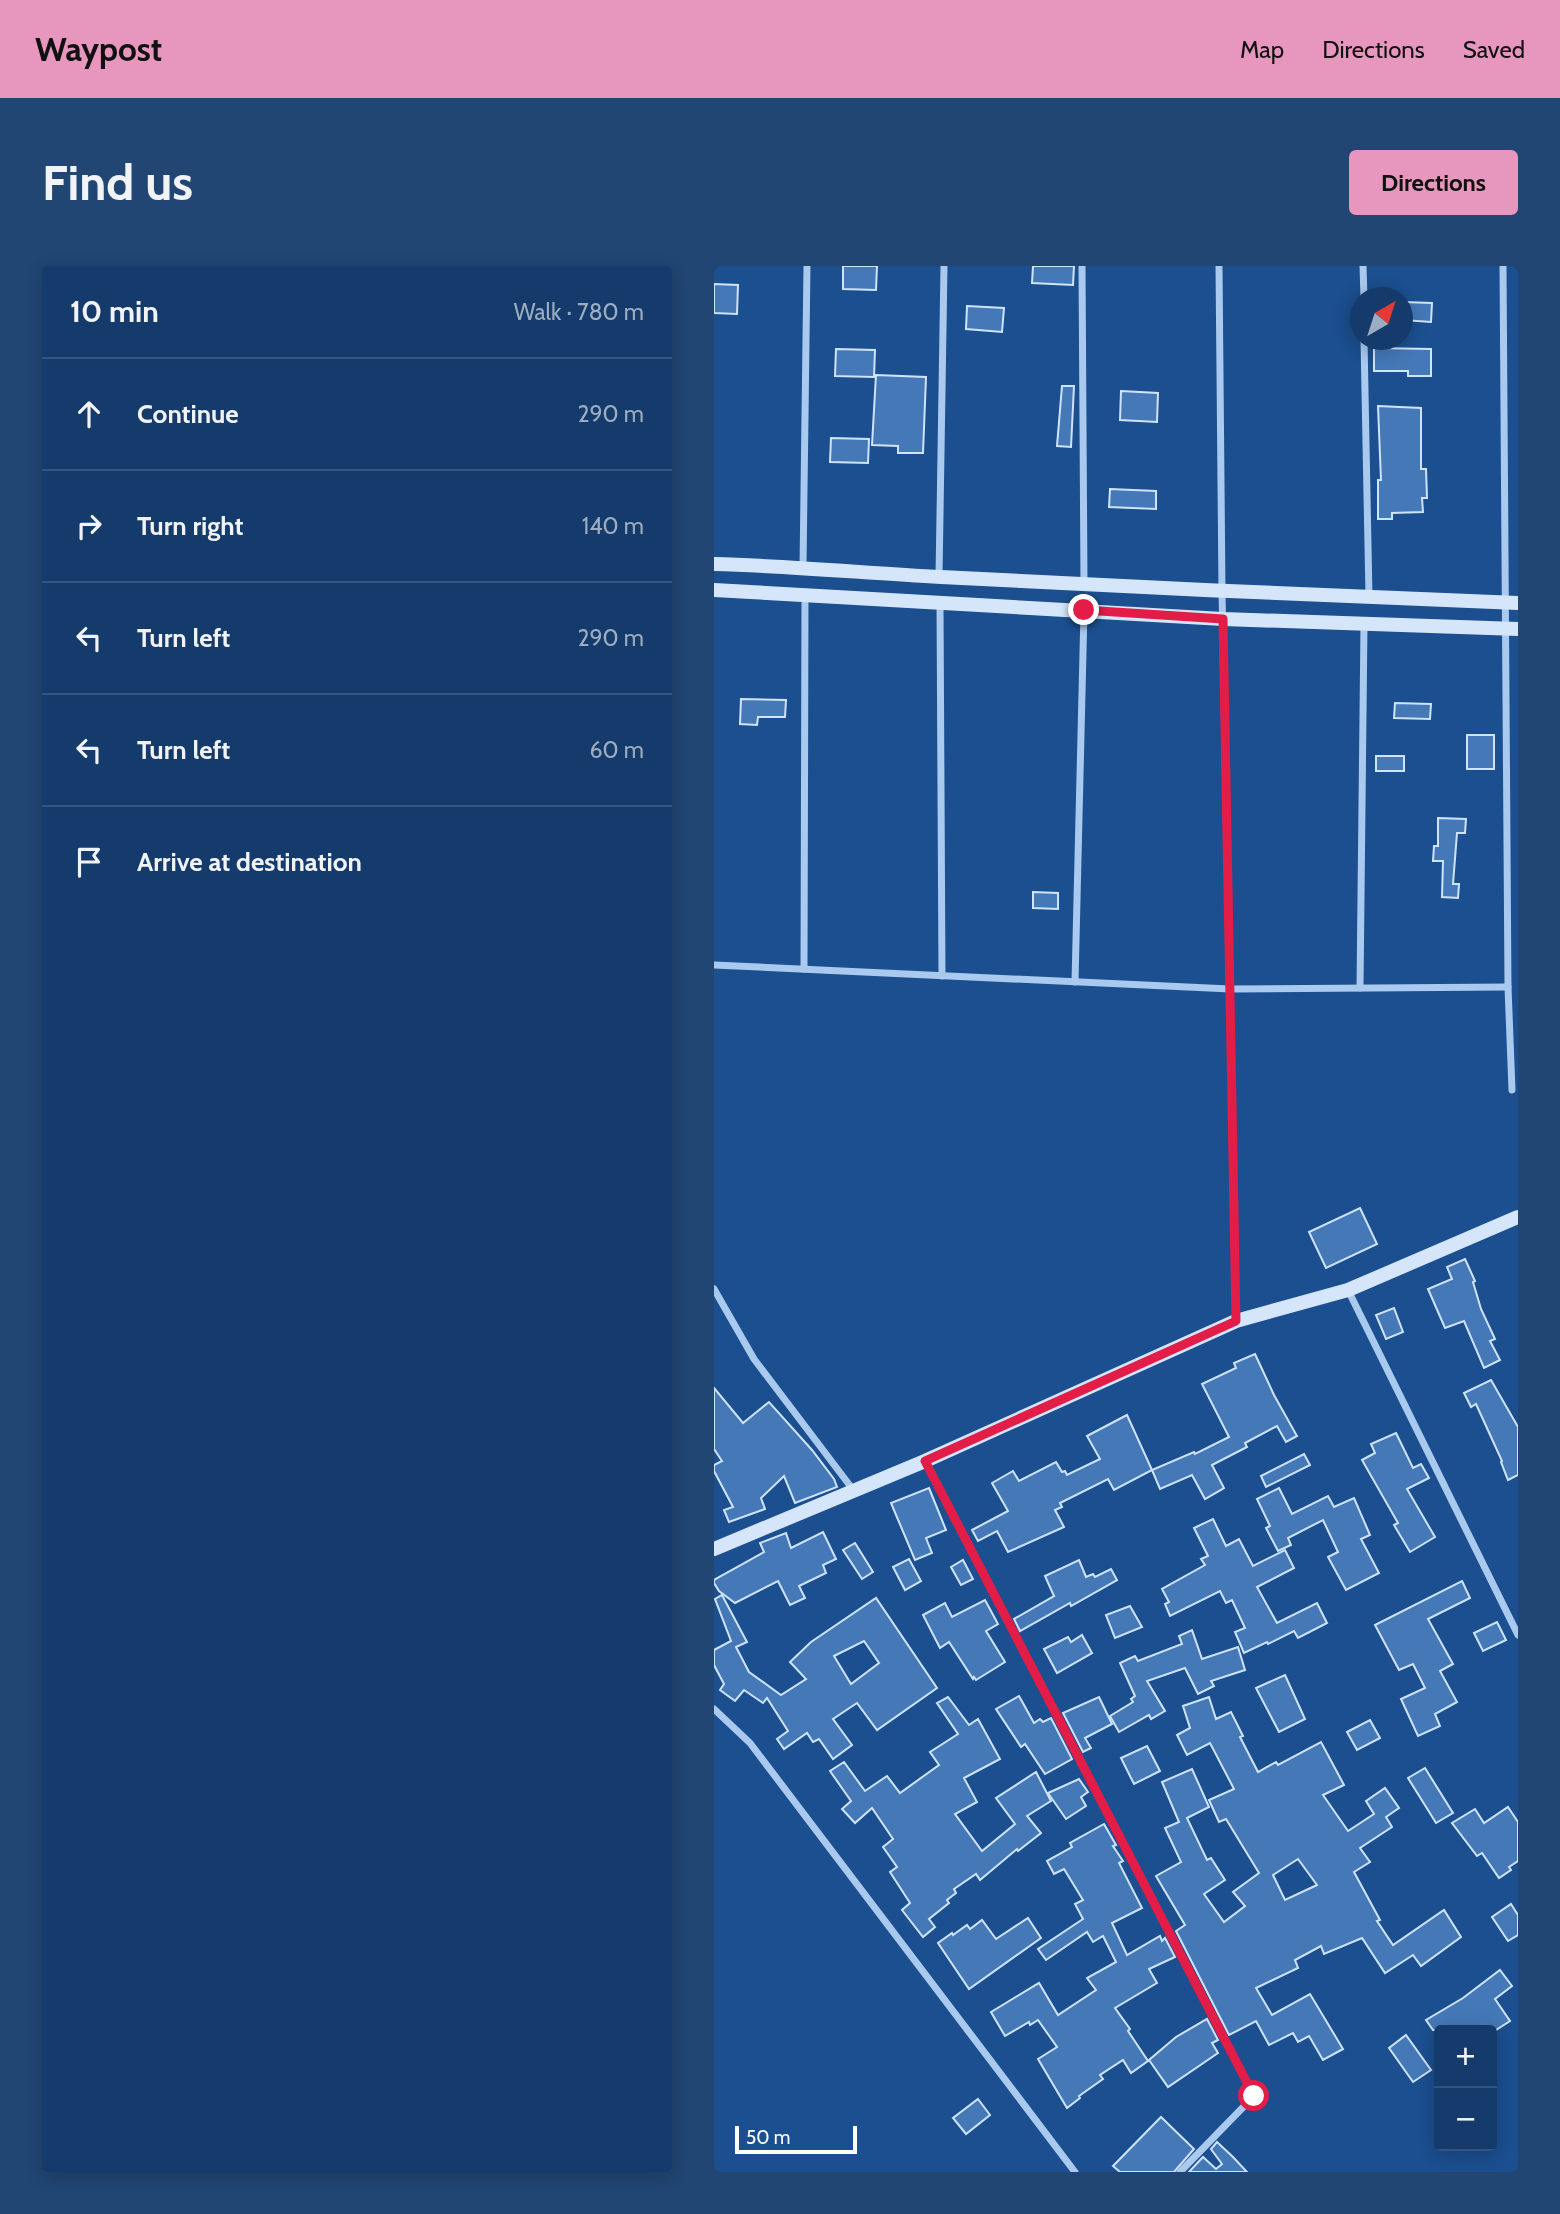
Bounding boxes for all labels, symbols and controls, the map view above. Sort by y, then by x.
text: Waypost [35,29,162,69]
text: Map [1240,35,1284,64]
text: Directions [1322,35,1425,64]
text: Saved [1463,35,1525,64]
button: Directions [1349,150,1518,215]
text: Find us [42,153,193,212]
north arrow [1350,287,1413,350]
text: 10 min [70,293,159,330]
text: Walk · 780 m [514,298,644,326]
icon: ahead [70,395,108,433]
text: Continue [137,398,239,430]
text: 290 m [577,400,644,428]
icon: right [70,507,108,545]
text: Turn right [137,510,243,542]
text: 140 m [582,512,644,540]
route end [1068,594,1099,625]
icon: left [70,619,108,657]
text: Turn left [137,622,230,654]
text: 290 m [577,624,644,652]
icon: left [70,731,108,769]
text: Turn left [137,734,230,766]
text: 60 m [590,736,644,764]
icon: arrive [70,843,108,881]
text: Arrive at destination [137,846,362,878]
map controls [1434,2025,1497,2151]
button: + [1434,2025,1497,2088]
route start [1238,2080,1269,2111]
button: − [1434,2088,1497,2151]
scale bar [735,2123,858,2155]
text: 50 m [746,2126,790,2149]

